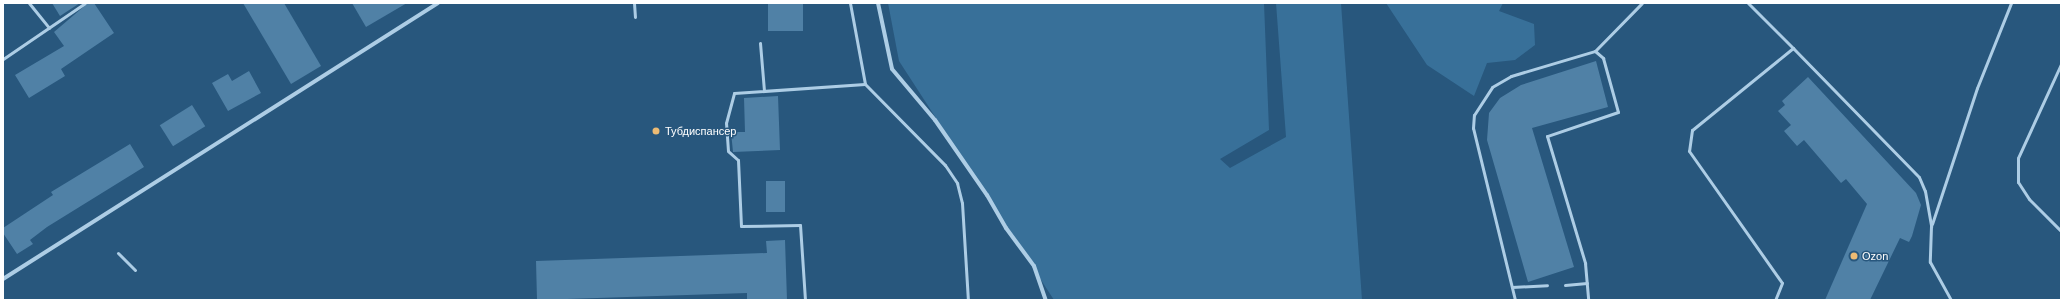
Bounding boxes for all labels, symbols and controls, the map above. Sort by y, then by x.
place label: Тубдиспансер [665,124,736,138]
marker: Тубдиспансер [650,125,662,137]
place label: Ozon [1862,249,1888,263]
marker: Ozon [1849,251,1859,261]

